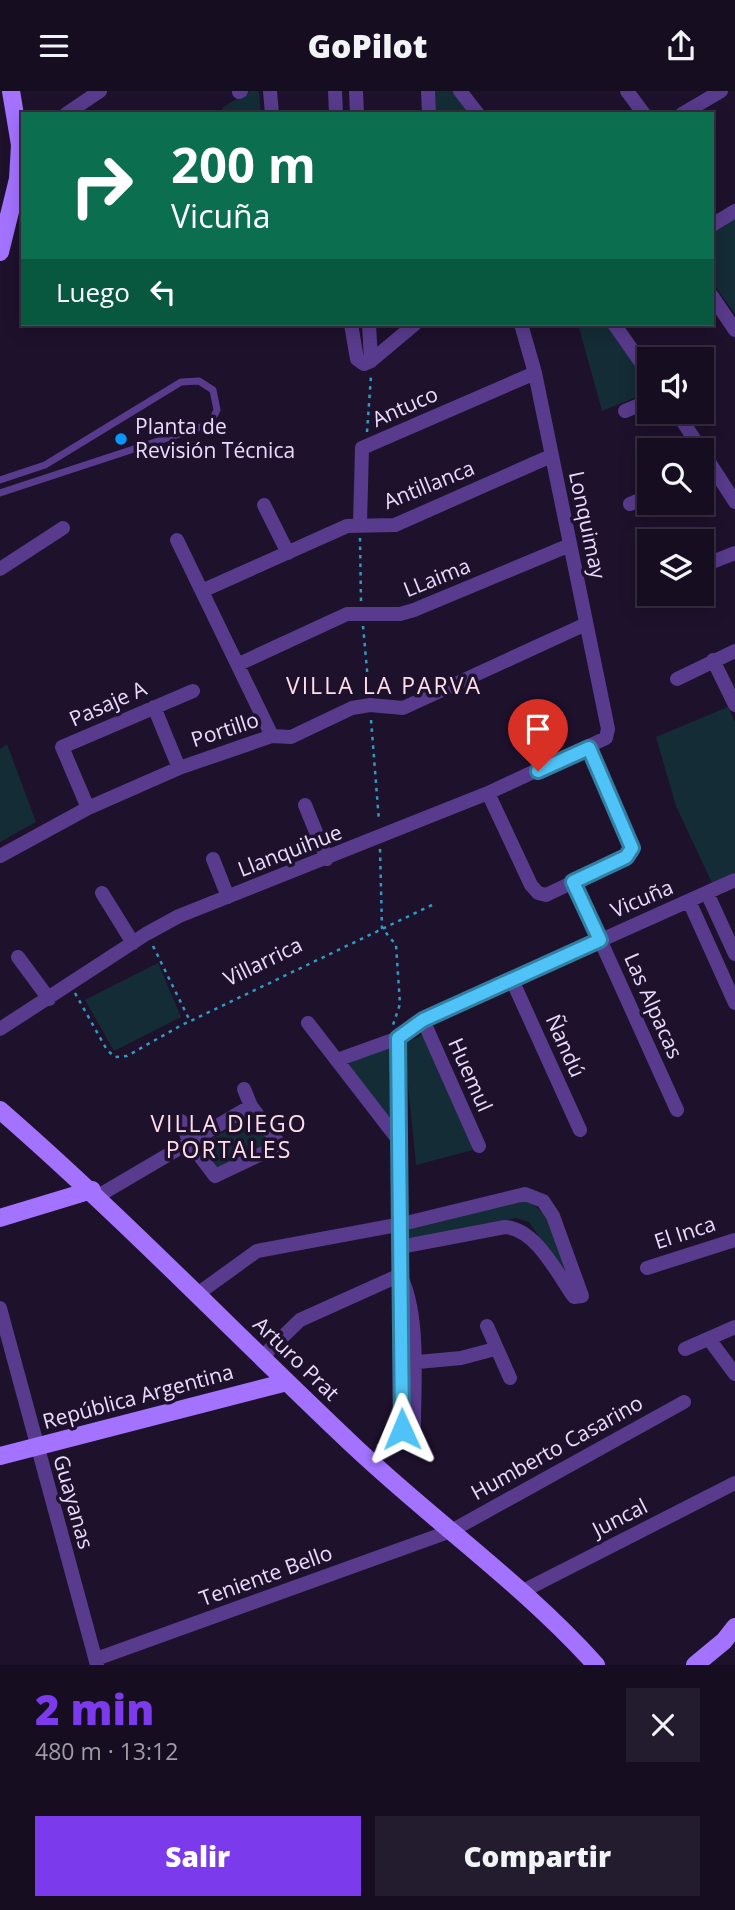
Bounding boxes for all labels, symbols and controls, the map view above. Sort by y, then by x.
text: GoPilot [307,24,428,67]
icon: menu [35,27,73,65]
icon: share [662,27,700,65]
text: 200 m [171,131,316,197]
icon: right [56,140,147,231]
text: Vicuña [171,194,271,237]
icon: left [144,273,182,311]
text: Luego [56,274,130,310]
map controls [637,347,714,606]
button: sound [637,347,714,424]
street label: Antuco [367,379,442,433]
place label: Planta de Revisión Técnica [135,412,295,464]
marker: Planta de Revisión Técnica [113,431,129,447]
button: search [637,438,714,515]
street label: Antillanca [379,453,478,515]
street label: Lonquimay [563,469,613,582]
button: layers [637,529,714,606]
street label: LLaima [399,551,474,603]
district label: VILLA LA PARVA [286,669,482,701]
street label: Pasaje A [65,673,151,733]
pin [508,699,568,771]
street label: Portillo [187,705,262,753]
icon: arrive [519,710,557,748]
street label: Llanquihue [234,817,346,883]
street label: Vicuña [606,872,677,924]
street label: Villarrica [219,930,307,992]
street label: Las Alpacas [618,948,690,1063]
street label: Ñandú [540,1010,592,1081]
street label: Huemul [442,1033,500,1116]
district label: VILLA DIEGO PORTALES [150,1107,308,1165]
street label: El Inca [650,1209,719,1255]
street label: Arturo Prat [248,1310,346,1406]
street label: República Argentina [39,1357,236,1435]
street label: Humberto Casarino [466,1388,648,1506]
position arrow [365,1392,439,1466]
street label: Guayanas [47,1451,101,1552]
street label: Juncal [585,1491,652,1544]
street label: Teniente Bello [195,1538,336,1612]
text: 2 min [35,1680,154,1737]
button: close [626,1688,700,1762]
text: 480 m · 13:12 [35,1735,178,1767]
button: Salir [35,1816,361,1896]
button: Compartir [375,1816,700,1896]

